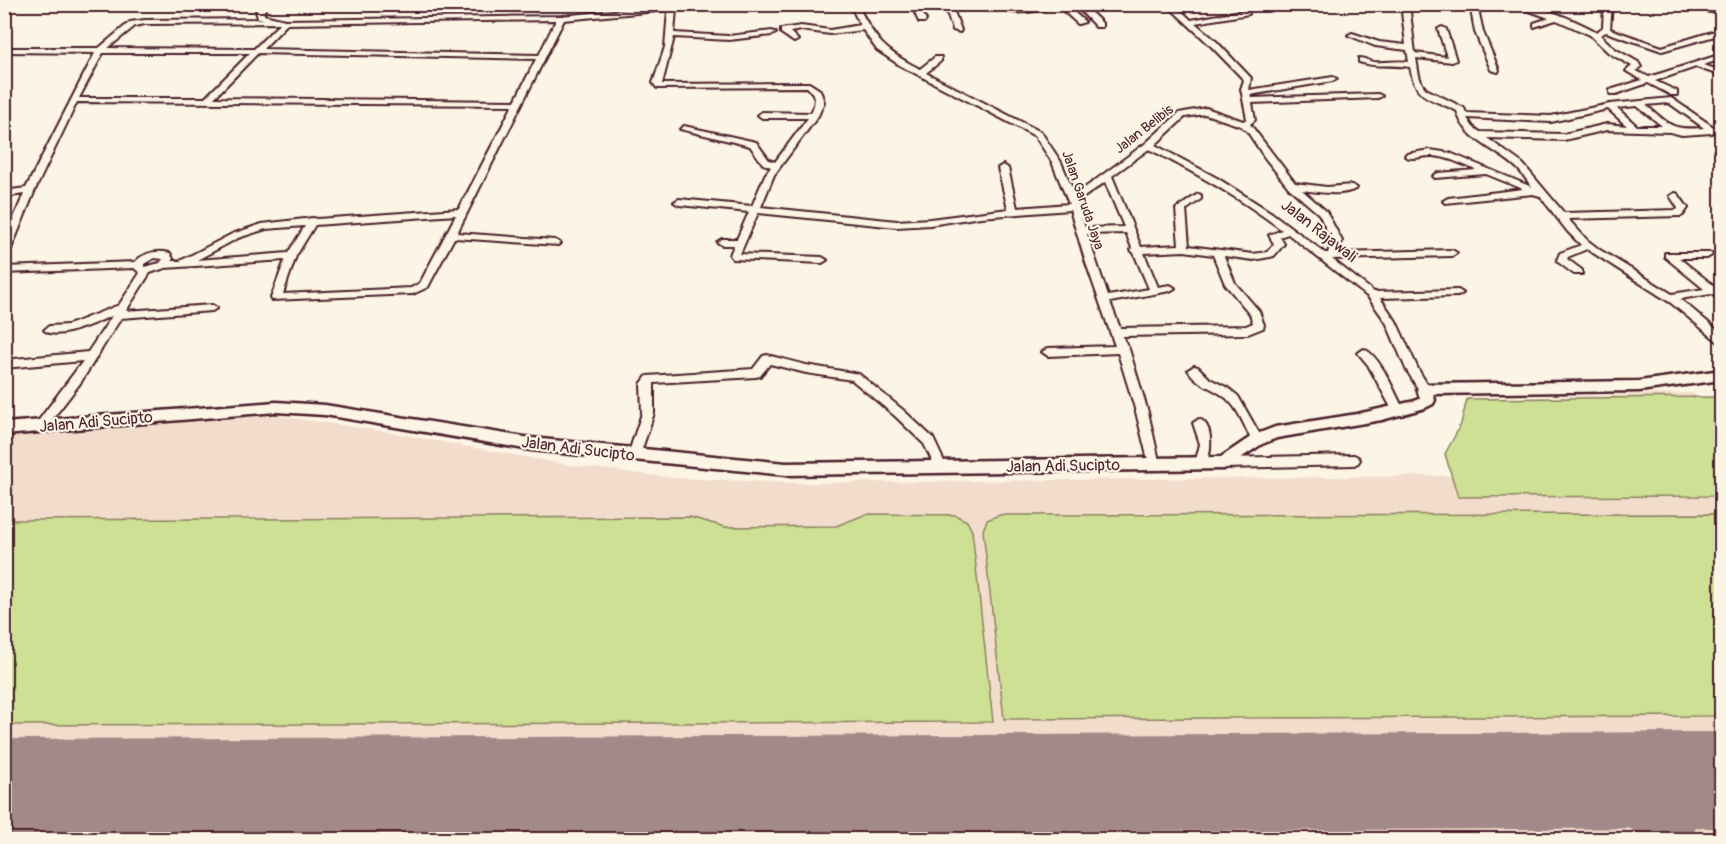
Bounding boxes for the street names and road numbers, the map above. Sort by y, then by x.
street label: Jalan Belibis [1111,100,1177,157]
street label: Jalan Garuda Jaya [1058,148,1108,252]
street label: Jalan Rajawali [1277,195,1361,267]
street label: Jalan Adi Sucipto [38,407,154,437]
street label: Jalan Adi Sucipto [520,432,636,466]
street label: Jalan Adi Sucipto [1006,455,1121,477]

